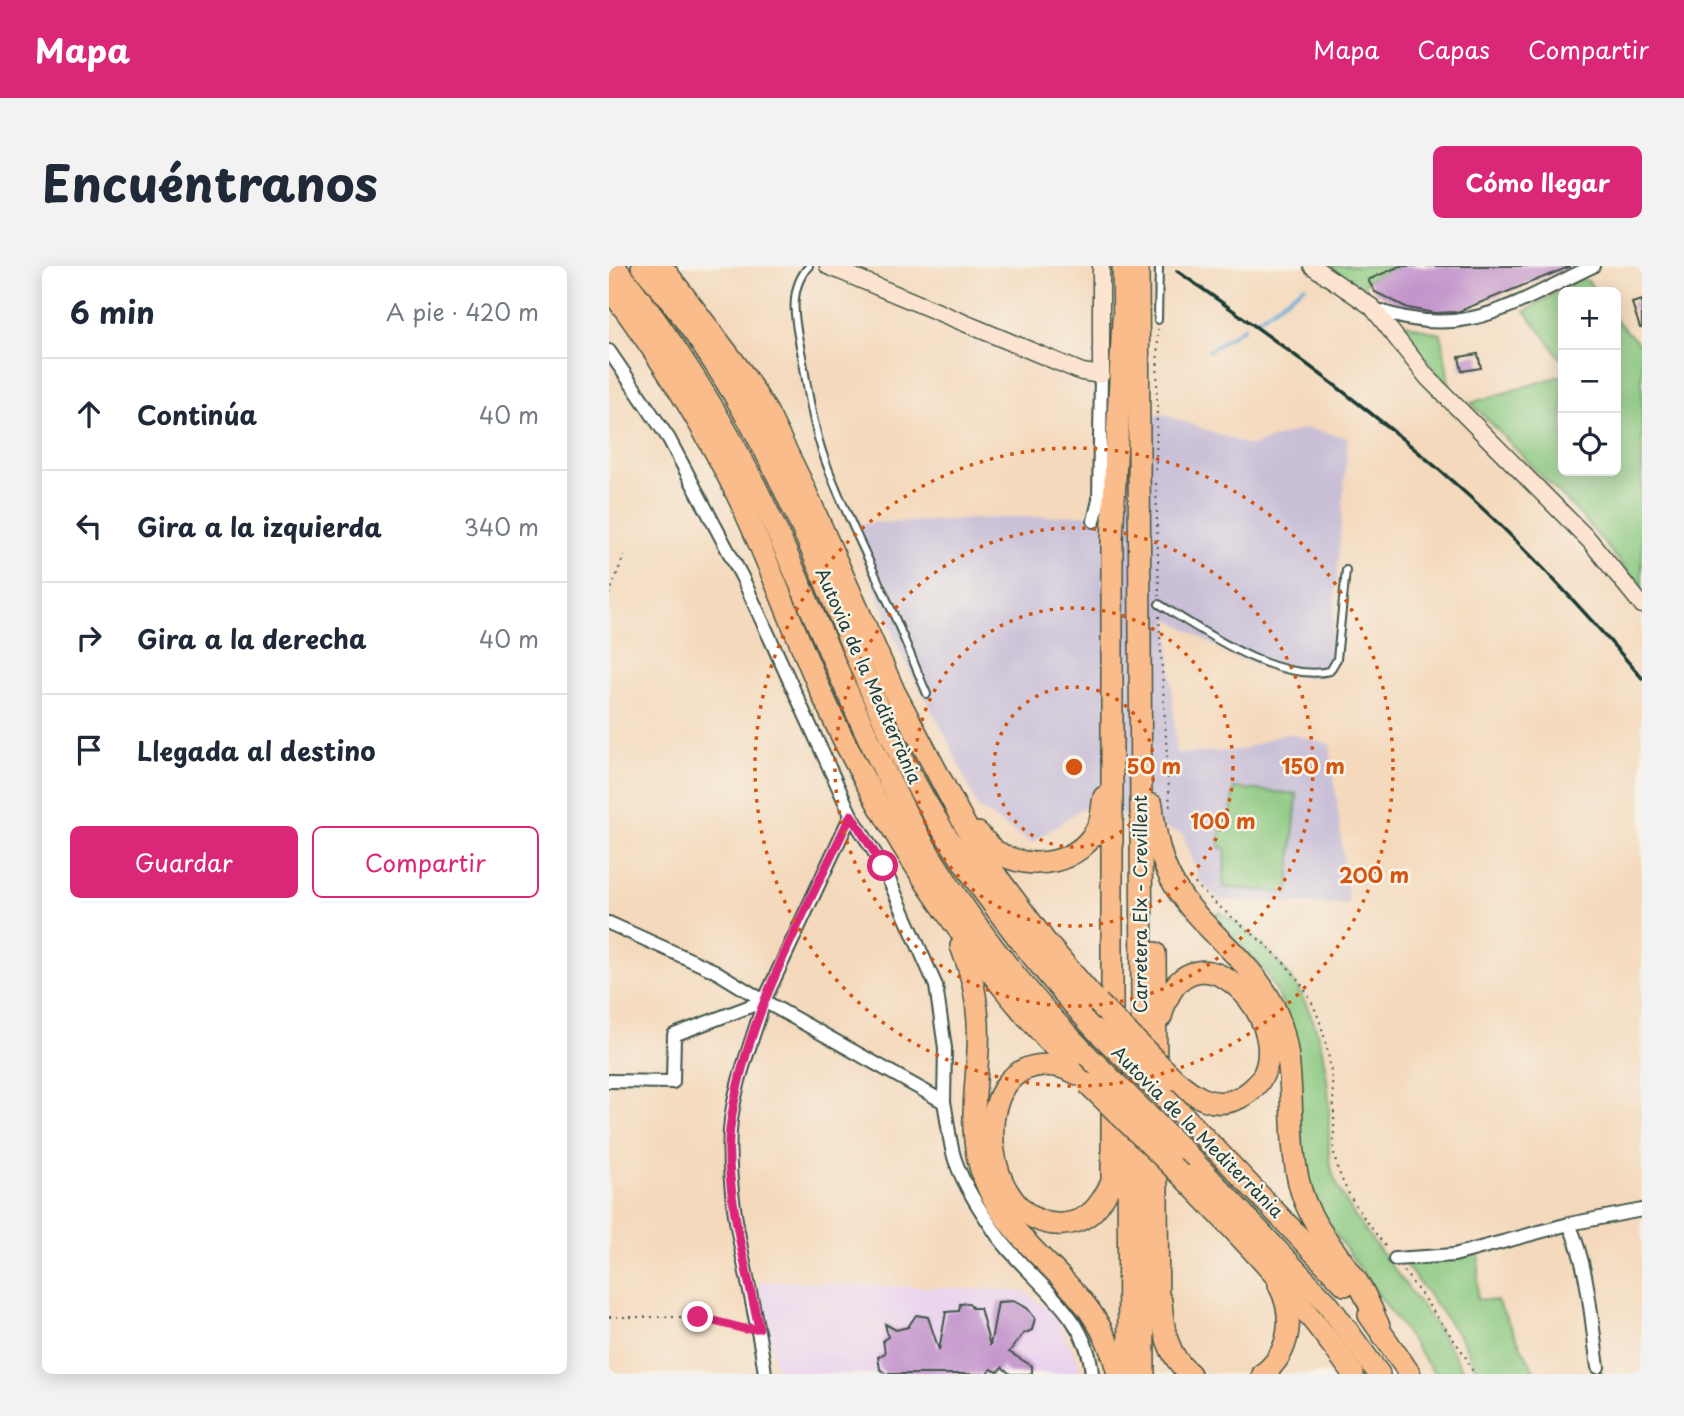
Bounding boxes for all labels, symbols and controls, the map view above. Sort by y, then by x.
text: Mapa [35,24,130,74]
text: Mapa [1313,31,1379,67]
text: Capas [1417,31,1490,67]
text: Compartir [1528,31,1649,67]
text: Encuéntranos [42,145,378,219]
button: Cómo llegar [1433,146,1642,218]
map controls [1558,287,1621,476]
button: + [1558,287,1621,350]
text: 6 min [70,289,155,334]
text: A pie · 420 m [386,294,539,329]
button: − [1558,350,1621,413]
icon: ahead [70,395,108,433]
text: Continúa [137,395,257,434]
text: 40 m [479,397,539,432]
button: locate [1558,413,1621,476]
icon: left [70,507,108,545]
text: Gira a la izquierda [137,507,382,546]
text: 340 m [464,509,539,544]
street label: Autovia de la Mediterrània [810,563,929,788]
icon: right [70,619,108,657]
text: Gira a la derecha [137,619,367,658]
text: 40 m [479,621,539,656]
icon: arrive [70,731,108,769]
text: Llegada al destino [137,731,376,770]
text: 50 m [1127,749,1181,781]
text: 150 m [1281,749,1345,781]
centre of rings [1062,755,1086,779]
street label: Carretera Elx - Crevillent [1126,795,1153,1013]
text: 100 m [1190,804,1256,836]
button: Guardar [70,826,298,898]
button: Compartir [312,826,539,898]
route start [867,850,898,881]
text: 200 m [1339,858,1409,890]
street label: Autovia de la Mediterrània [1106,1039,1290,1223]
route end [682,1301,713,1332]

